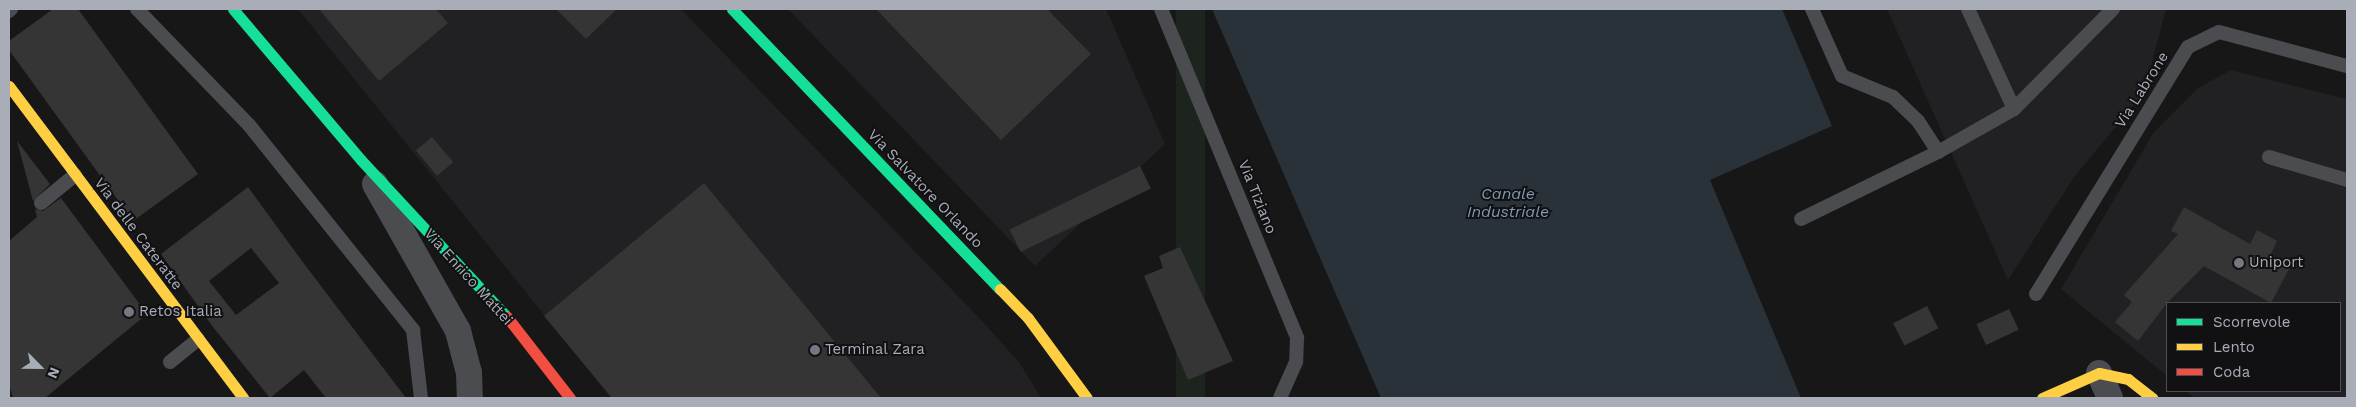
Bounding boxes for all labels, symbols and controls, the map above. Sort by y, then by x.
street label: Via Labrone [2111,48,2173,132]
street label: Via Salvatore Orlando [864,126,986,252]
street label: Via Tiziano [1234,157,1280,237]
street label: Via delle Cateratte [90,174,186,294]
water label: Canale Industriale [1467,184,1549,222]
street label: Via Enrico Mattei [420,225,516,329]
place label: Uniport [2249,254,2303,272]
marker: Uniport [2233,257,2245,269]
legend [2166,302,2341,392]
place label: Retos Italia [139,303,222,321]
marker: Retos Italia [123,306,135,318]
text: Scorrevole [2213,313,2291,331]
text: Lento [2213,338,2255,356]
place label: Terminal Zara [825,341,925,359]
north arrow [15,342,65,392]
marker: Terminal Zara [809,344,821,356]
text: Coda [2213,363,2250,381]
text: N [44,365,63,381]

